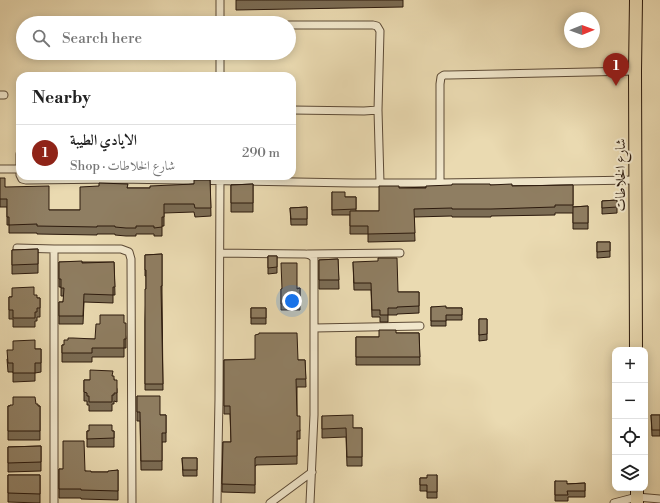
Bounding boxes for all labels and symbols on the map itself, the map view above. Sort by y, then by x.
north arrow [564,12,600,48]
pin: 1 [603,53,629,86]
street label: شارع الخلاطات [612,139,632,211]
your location [282,291,302,311]

